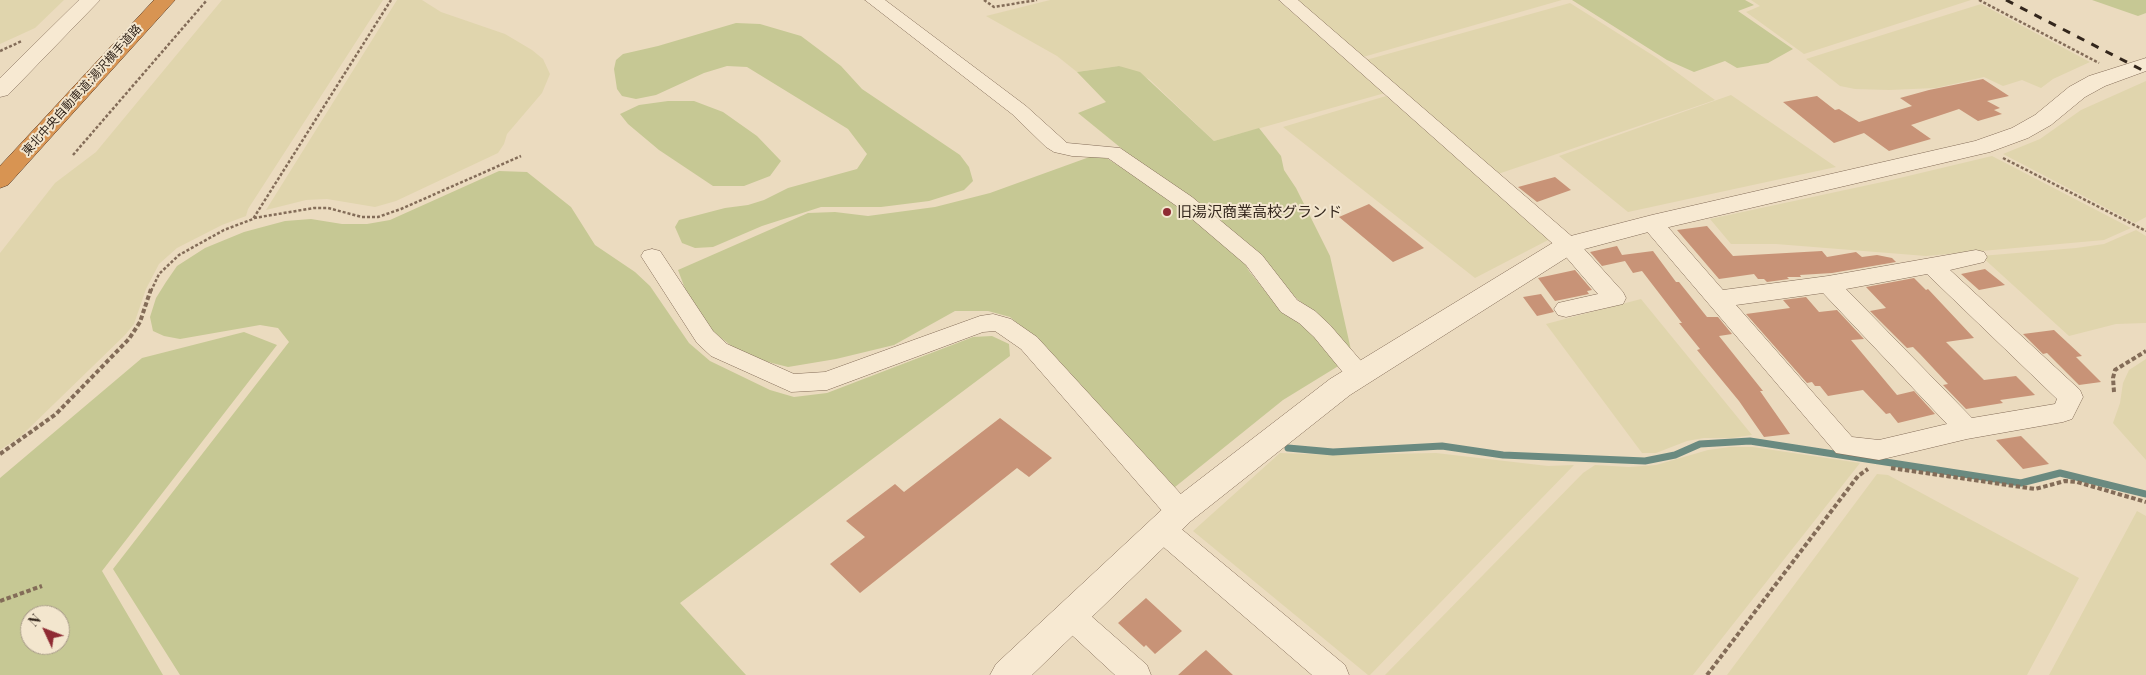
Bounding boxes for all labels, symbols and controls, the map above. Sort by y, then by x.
street label: 東北中央自動車道;湯沢横手道路 [19,21,145,159]
place label: 旧湯沢商業高校グランド [1177,203,1342,221]
marker: 旧湯沢商業高校グランド [1161,206,1173,218]
north arrow [20,605,70,655]
text: N [24,610,45,630]

